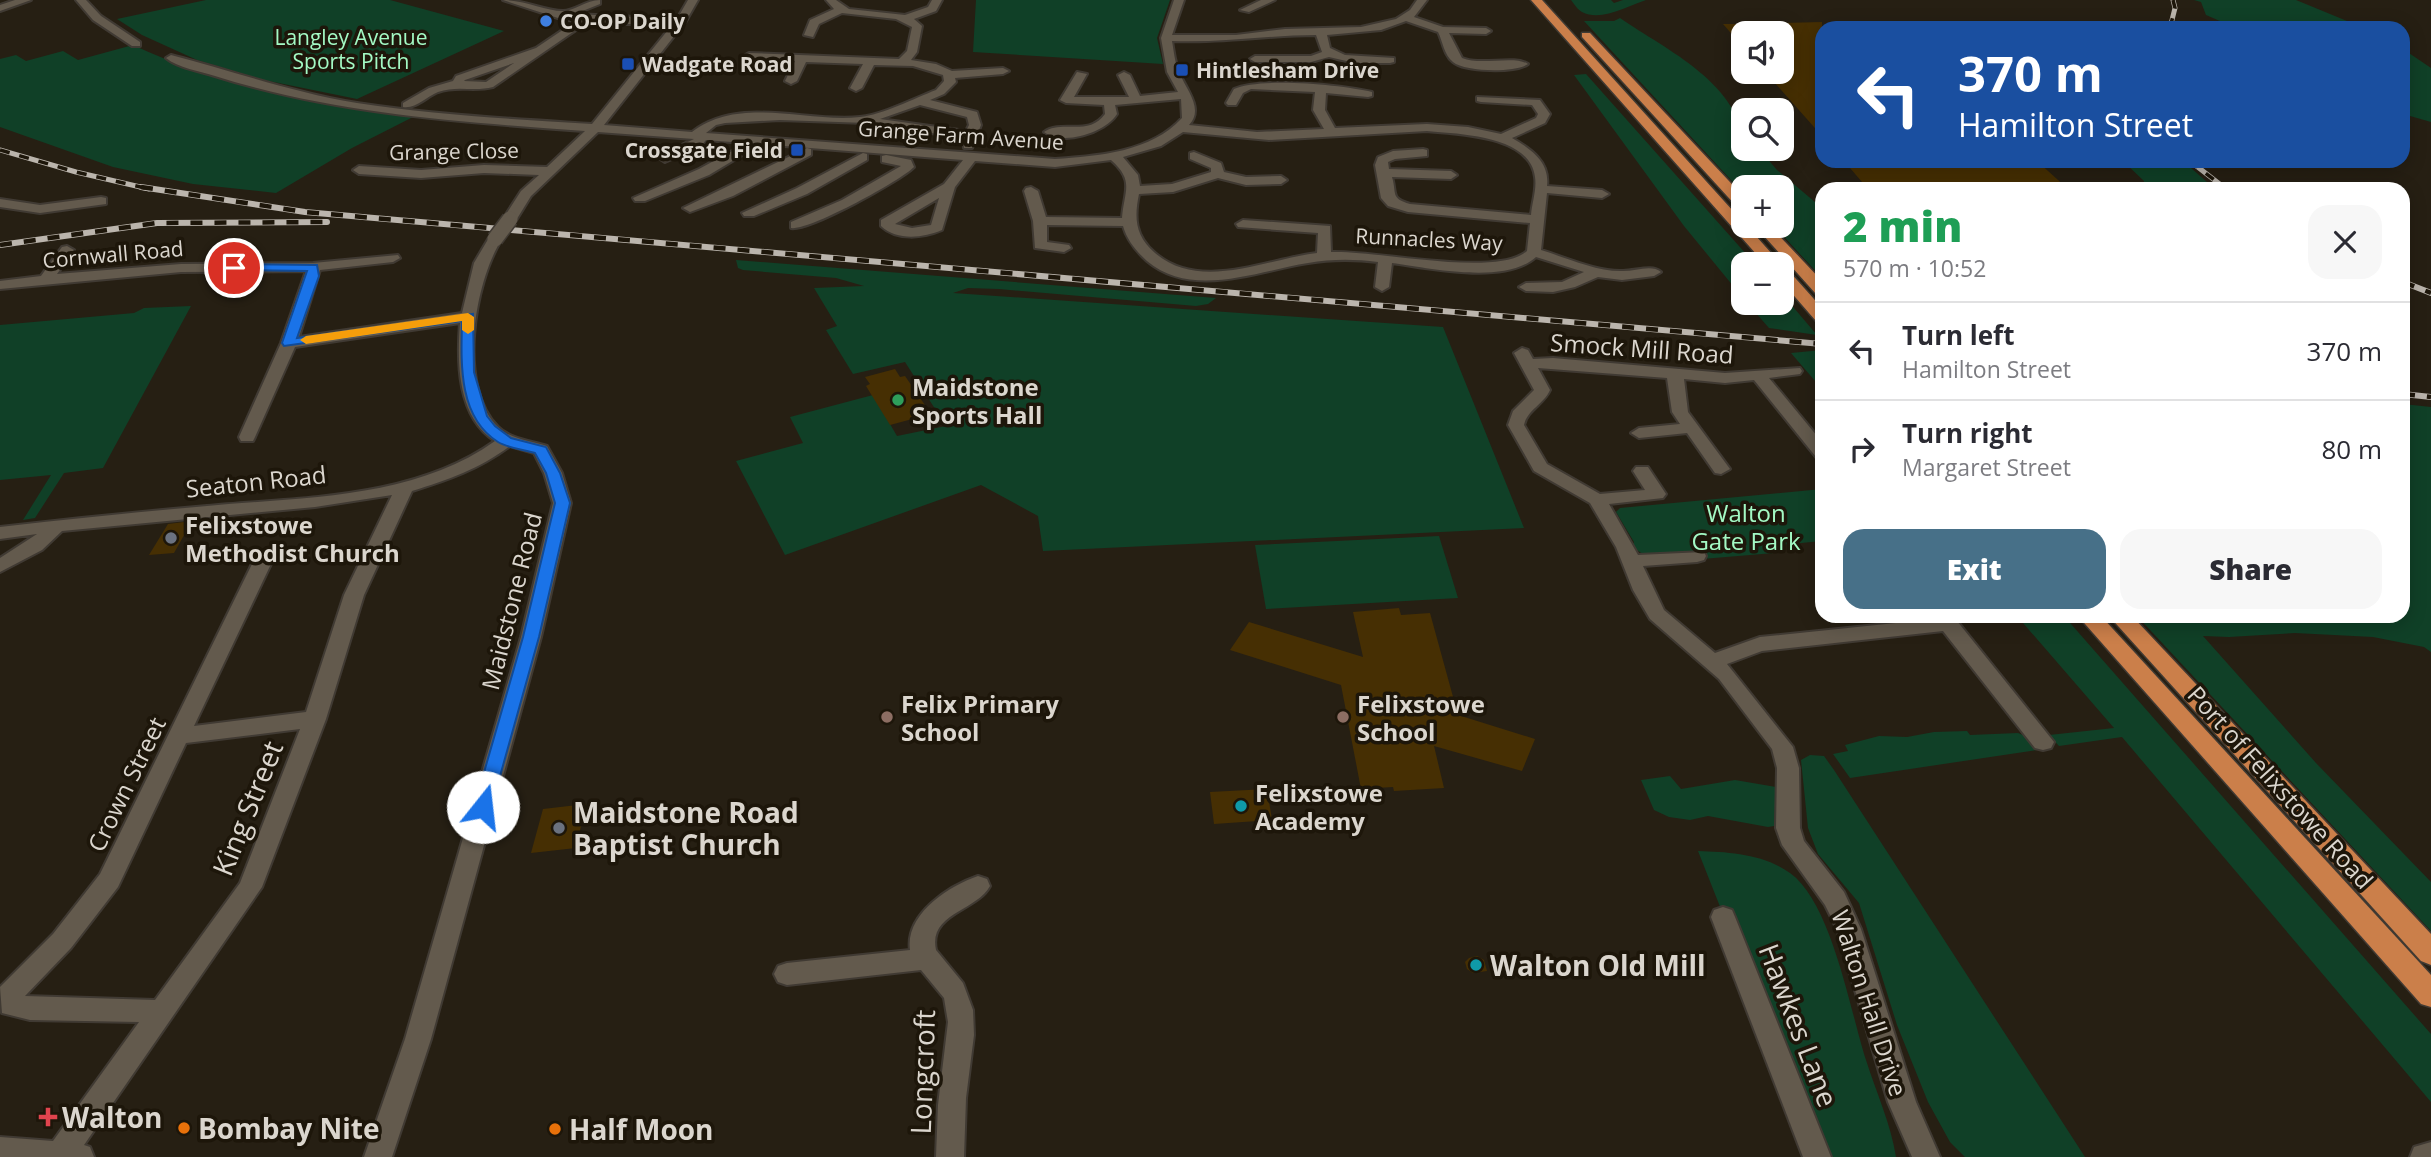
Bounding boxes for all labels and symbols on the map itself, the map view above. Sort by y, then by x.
place label: CO-OP Daily [560,7,685,35]
marker: CO-OP Daily [538,13,554,29]
park label: Langley Avenue Sports Pitch [274,23,428,75]
place label: Wadgate Road [642,50,793,78]
marker: Wadgate Road [620,56,636,72]
place label: Hintlesham Drive [1196,56,1379,84]
marker: Hintlesham Drive [1174,62,1190,78]
street label: Grange Farm Avenue [857,114,1065,156]
street label: Grange Close [389,136,519,166]
place label: Crossgate Field [625,136,783,164]
marker: Crossgate Field [789,142,805,158]
street label: Runnacles Way [1355,221,1504,257]
street label: Cornwall Road [41,234,185,274]
pin [204,238,264,298]
street label: Smock Mill Road [1549,325,1735,371]
place label: Maidstone Sports Hall [912,370,1042,431]
marker: Maidstone Sports Hall [890,392,906,408]
street label: Seaton Road [184,457,328,505]
park label: Walton Gate Park [1691,496,1801,557]
place label: Felixstowe Methodist Church [185,508,400,569]
street label: Maidstone Road [473,509,549,693]
marker: Felixstowe Methodist Church [163,530,179,546]
street label: Port of Felixstowe Road [2181,678,2381,896]
place label: Felix Primary School [901,687,1059,748]
place label: Felixstowe School [1357,687,1485,748]
marker: Felix Primary School [879,709,895,725]
marker: Felixstowe School [1335,709,1351,725]
street label: Crown Street [79,711,173,857]
street label: King Street [203,735,291,881]
position arrow [446,770,520,844]
place label: Felixstowe Academy [1255,776,1383,837]
place label: Maidstone Road Baptist Church [573,793,799,863]
marker: Felixstowe Academy [1233,798,1249,814]
marker: Maidstone Road Baptist Church [551,820,567,836]
street label: Walton Hall Drive [1824,906,1916,1100]
street label: Hawkes Lane [1750,938,1848,1112]
place label: Walton Old Mill [1490,946,1706,984]
marker: Walton Old Mill [1468,957,1484,973]
street label: Longcroft [901,1009,943,1135]
place label: Walton [62,1098,162,1136]
marker: Walton [40,1109,56,1125]
place label: Bombay Nite [198,1109,379,1147]
place label: Half Moon [569,1110,713,1148]
marker: Bombay Nite [176,1120,192,1136]
marker: Half Moon [547,1121,563,1137]

